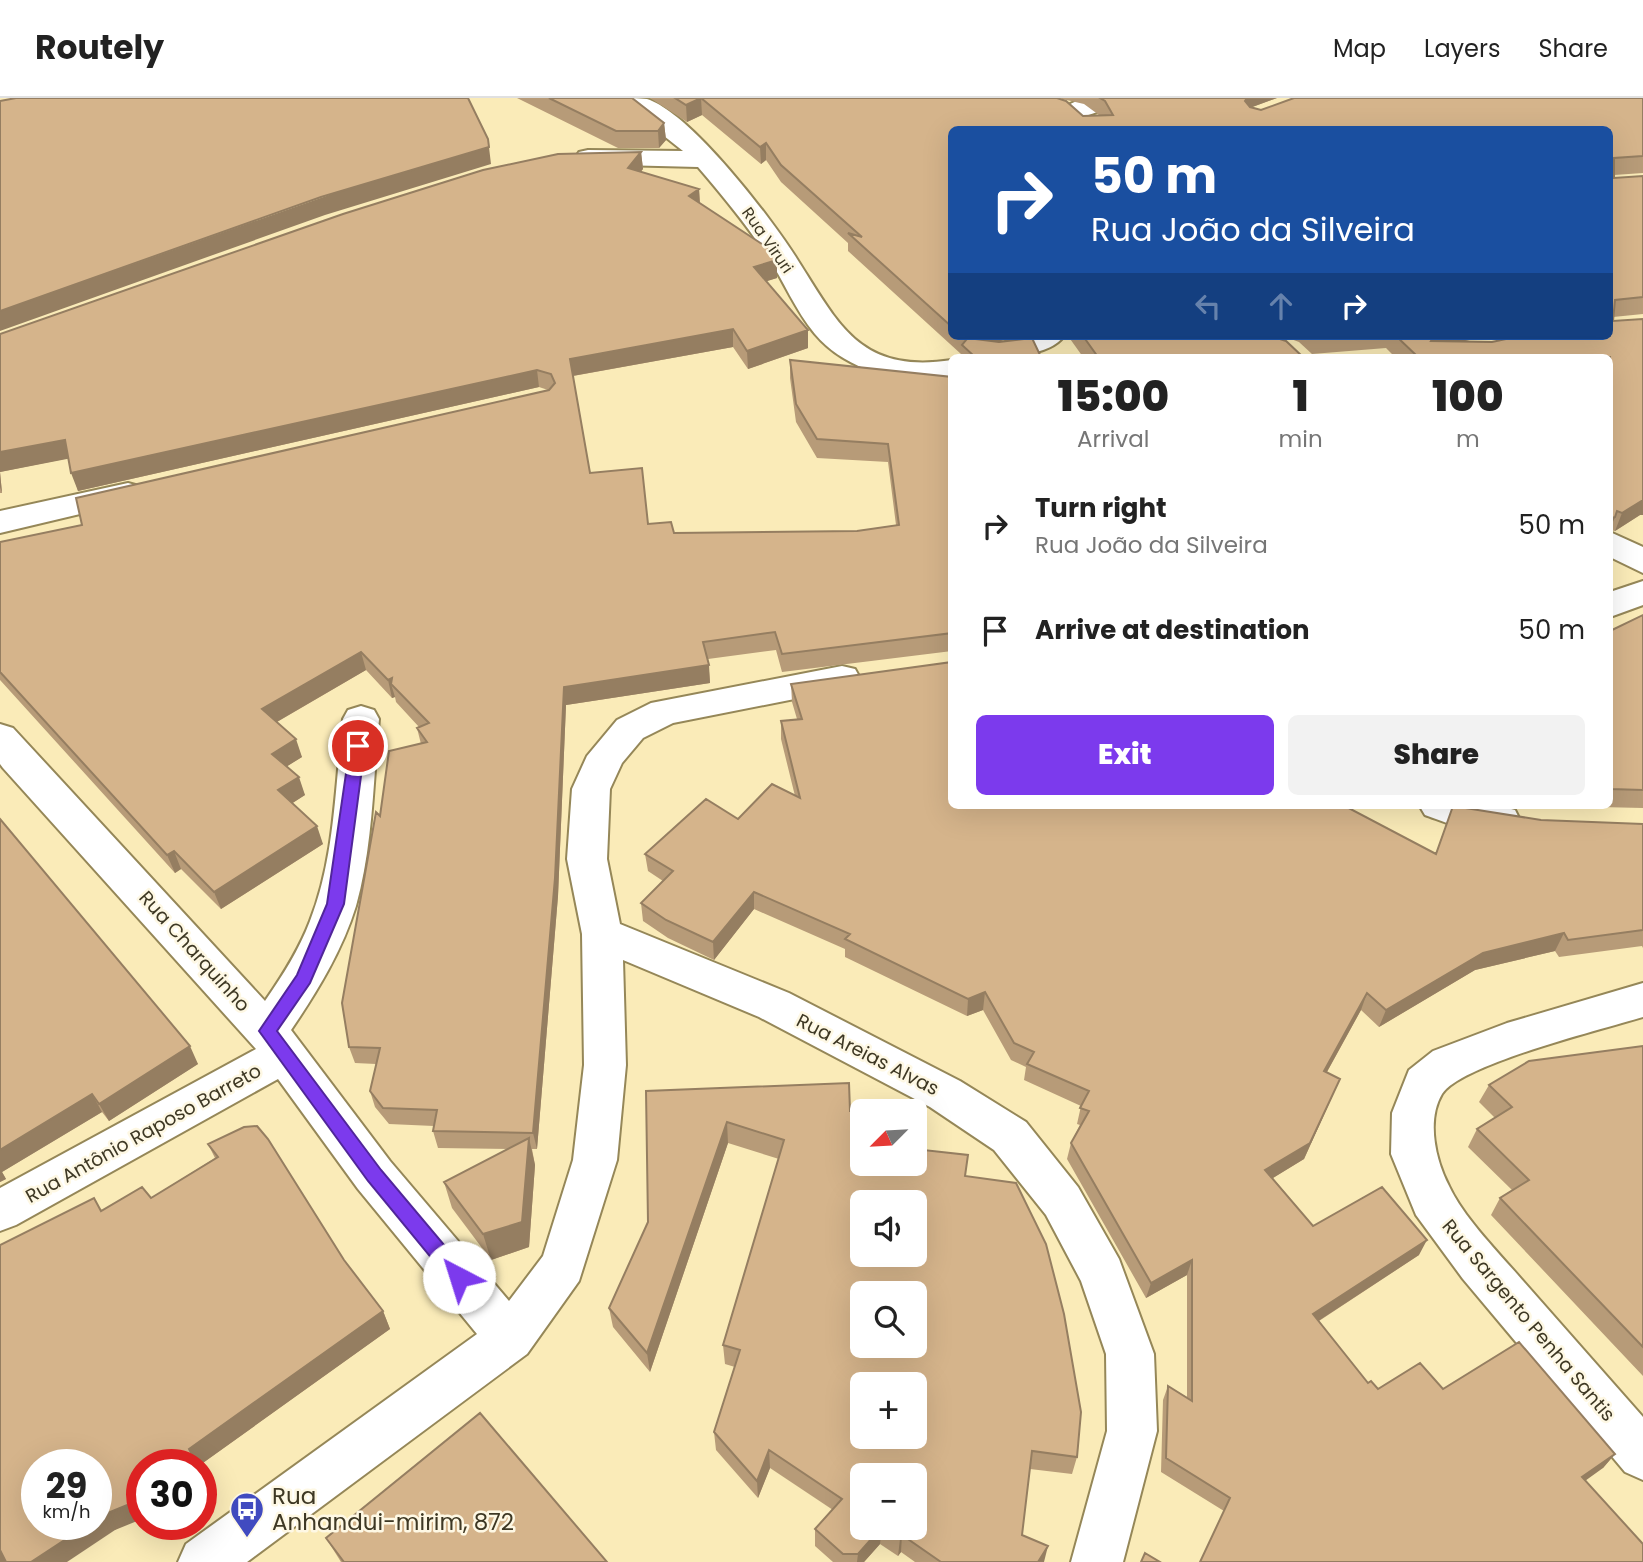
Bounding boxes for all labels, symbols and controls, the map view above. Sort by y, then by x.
text: Routely [35,24,164,71]
text: Map [1333,32,1386,65]
text: Layers [1424,32,1500,65]
text: Share [1538,32,1608,65]
text: 50 m [1091,142,1217,210]
icon: right [976,154,1067,245]
street label: Rua Viruri [736,203,799,278]
text: Rua João da Silveira [1091,207,1415,252]
icon: left [1189,287,1227,325]
icon: ahead [1262,287,1300,325]
icon: right [1335,287,1373,325]
text: 15:00 [1057,367,1169,426]
text: 1 [1292,367,1309,426]
text: 100 [1432,367,1504,426]
text: Arrival [1077,423,1149,455]
text: min [1279,423,1323,455]
text: m [1456,423,1480,455]
text: Turn right [1035,490,1167,526]
icon: right [976,507,1014,545]
text: 50 m [1519,507,1585,543]
text: Rua João da Silveira [1035,529,1268,561]
icon: arrive [976,612,1014,650]
text: Arrive at destination [1035,612,1310,648]
text: 50 m [1519,612,1585,648]
button: Exit [976,715,1274,795]
button: Share [1288,715,1585,795]
pin [328,716,388,776]
icon: arrive [339,727,377,765]
street label: Rua Charquinho [133,885,256,1018]
street label: Rua Areias Alvas [792,1007,944,1102]
street label: Rua Antônio Raposo Barreto [20,1057,266,1210]
north arrow [850,1099,928,1176]
map controls [850,1099,927,1540]
button: sound [850,1190,927,1267]
street label: Rua Sargento Penha Santis [1436,1213,1621,1427]
position arrow [422,1240,496,1314]
button: search [850,1281,927,1358]
button: + [850,1372,927,1449]
speed limit sign: 30 [126,1449,217,1540]
text: 29 [46,1461,87,1510]
button: − [850,1463,927,1540]
place label: Rua Anhandui-mirim, 872 [272,1480,514,1538]
bus stop icon: Rua Anhandui-mirim, 872 [228,1490,266,1539]
text: km/h [43,1499,90,1524]

